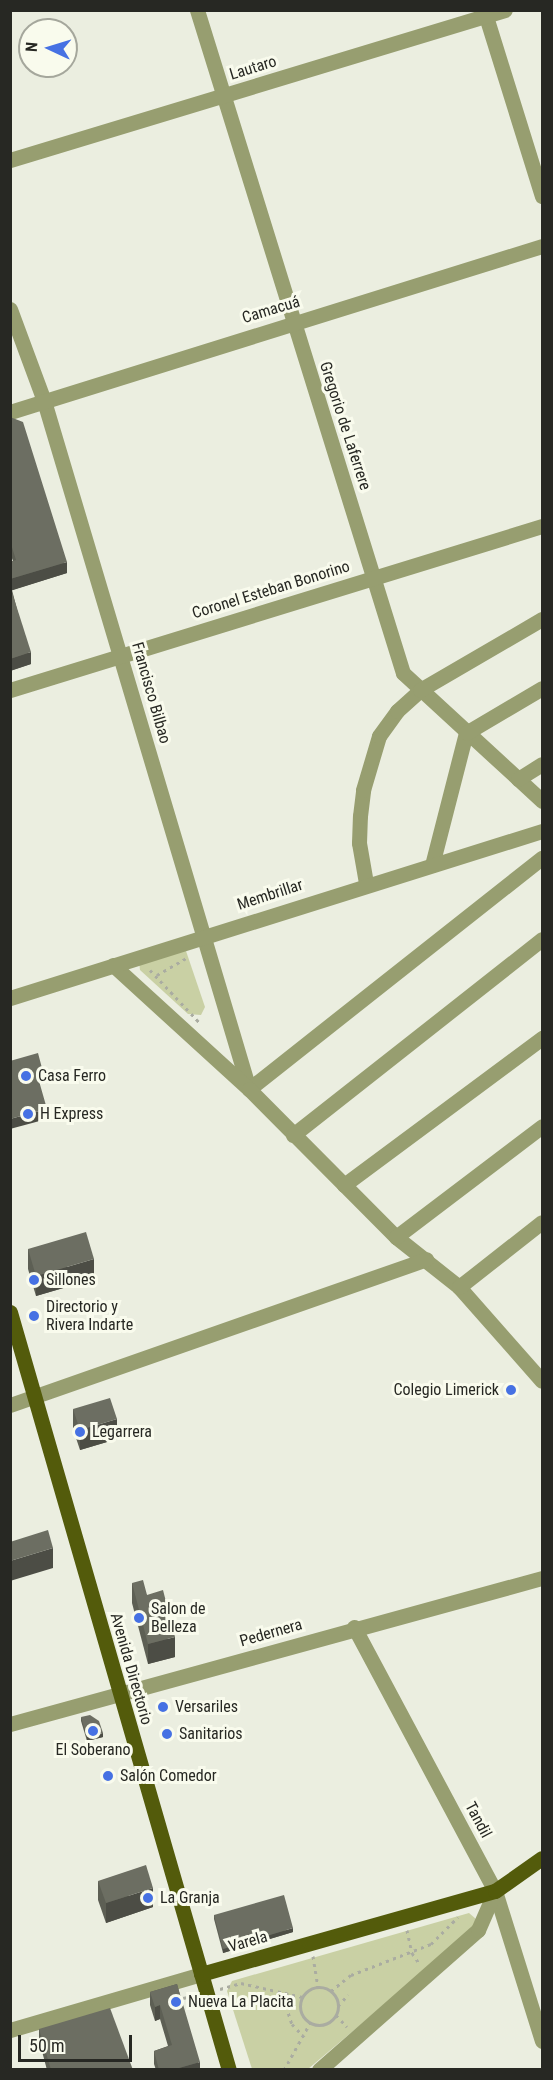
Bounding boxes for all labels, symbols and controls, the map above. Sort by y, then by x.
north arrow [18,18,78,78]
text: N [22,41,41,52]
street label: Lautaro [227,52,279,84]
street label: Camacuá [240,292,302,328]
street label: Gregorio de Laferrere [315,359,375,493]
street label: Coronel Esteban Bonorino [190,557,352,623]
street label: Francisco Bilbao [127,640,175,746]
street label: Membrillar [235,875,305,915]
place label: Casa Ferro [38,1066,106,1086]
marker: Casa Ferro [19,1069,33,1083]
place label: H Express [40,1104,103,1124]
marker: H Express [21,1107,35,1121]
place label: Sillones [46,1270,96,1290]
marker: Sillones [27,1273,41,1287]
place label: Directorio y Rivera Indarte [46,1297,133,1335]
marker: Directorio y Rivera Indarte [27,1309,41,1323]
place label: Colegio Limerick [393,1380,499,1400]
marker: Colegio Limerick [504,1383,518,1397]
place label: Legarrera [92,1422,152,1442]
marker: Legarrera [73,1425,87,1439]
place label: Salon de Belleza [151,1599,206,1637]
street label: Avenida Directorio [106,1611,156,1727]
marker: Salon de Belleza [132,1611,146,1625]
street label: Pedernera [238,1615,304,1651]
place label: Versariles [175,1697,238,1717]
marker: Versariles [156,1700,170,1714]
marker: El Soberano [86,1724,100,1738]
place label: Sanitarios [179,1724,243,1744]
marker: Sanitarios [160,1727,174,1741]
place label: El Soberano [55,1740,131,1760]
place label: Salón Comedor [120,1766,217,1786]
marker: Salón Comedor [101,1769,115,1783]
street label: Tandil [461,1799,495,1841]
place label: La Granja [160,1888,220,1908]
marker: La Granja [141,1891,155,1905]
street label: Varela [226,1927,270,1957]
place label: Nueva La Placita [188,1992,294,2012]
marker: Nueva La Placita [169,1995,183,2009]
scale bar [21,2023,135,2061]
text: 50 m [29,2035,64,2056]

